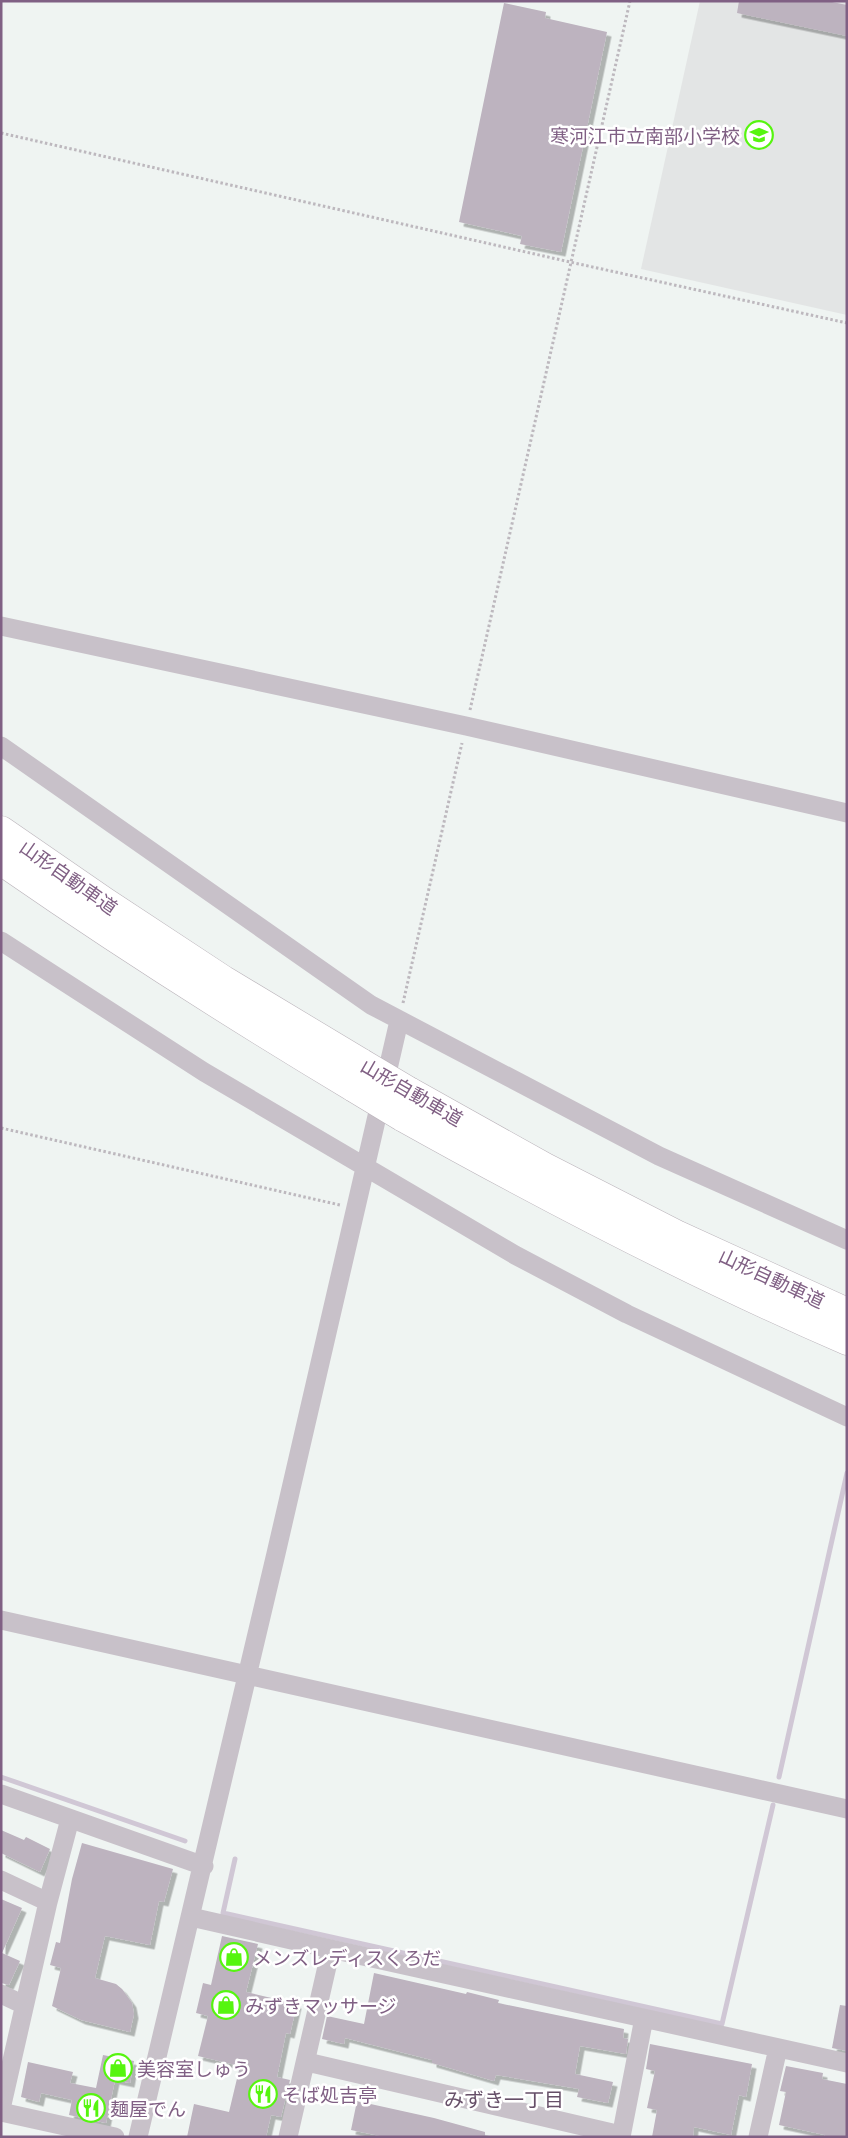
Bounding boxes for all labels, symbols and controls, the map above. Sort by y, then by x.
school or university icon: 寒河江市立南部小学校 [744,120,774,150]
place label: 寒河江市立南部小学校 [550,124,740,147]
street label: 山形自動車道 [16,835,122,919]
street label: 山形自動車道 [357,1054,467,1130]
street label: 山形自動車道 [715,1243,829,1313]
shop icon: メンズレディスくろだ [219,1942,249,1972]
place label: メンズレディスくろだ [253,1946,441,1969]
shop icon: みずきマッサージ [211,1990,241,2020]
place label: みずきマッサージ [245,1994,397,2017]
shop icon: 美容室しゅう [103,2053,133,2083]
place label: 美容室しゅう [137,2057,251,2080]
restaurant icon: そば処吉亭 [248,2079,278,2109]
place label: そば処吉亭 [282,2083,377,2106]
district label: みずき一丁目 [444,2087,564,2111]
restaurant icon: 麺屋でん [76,2093,106,2123]
place label: 麺屋でん [110,2097,186,2120]

